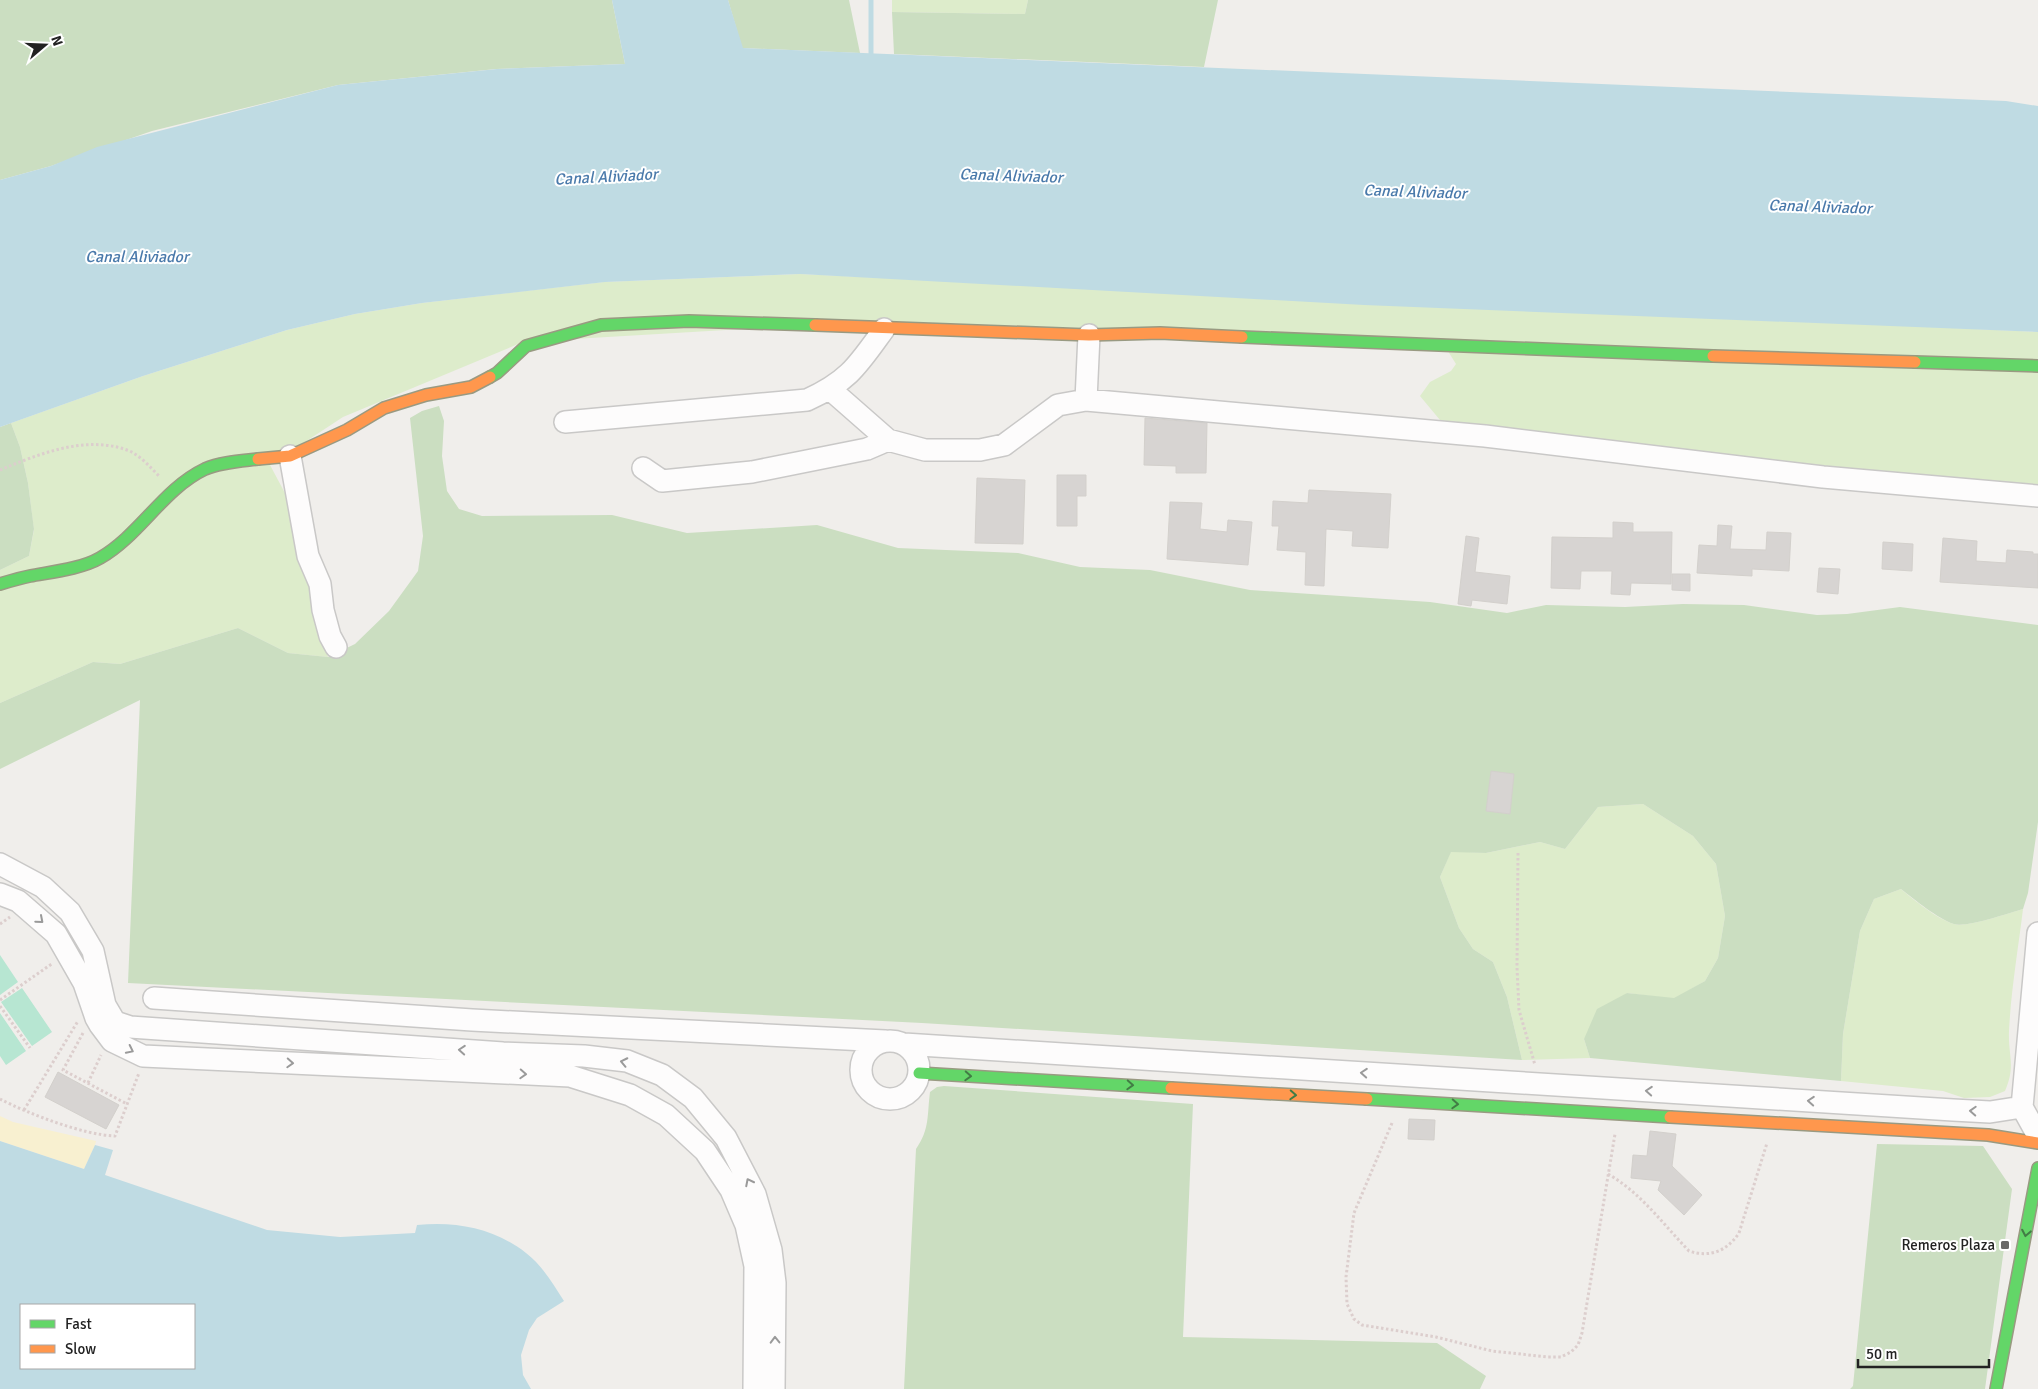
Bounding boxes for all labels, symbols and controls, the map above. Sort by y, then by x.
north arrow [20,20,70,70]
text: N [47,34,66,48]
water label: Canal Aliviador [554,164,660,190]
water label: Canal Aliviador [959,164,1065,188]
water label: Canal Aliviador [1363,180,1469,204]
water label: Canal Aliviador [1768,195,1874,219]
water label: Canal Aliviador [85,247,191,267]
one-way arrow [35,914,44,923]
one-way arrow [124,1044,133,1054]
one-way arrow [458,1045,466,1056]
one-way arrow [620,1057,629,1068]
one-way arrow [287,1058,295,1069]
one-way arrow [519,1068,527,1079]
one-way arrow [1360,1068,1368,1079]
one-way arrow [964,1070,972,1081]
one-way arrow [1127,1080,1135,1091]
one-way arrow [1644,1086,1652,1097]
one-way arrow [1289,1089,1297,1100]
one-way arrow [1807,1096,1815,1107]
one-way arrow [1451,1098,1459,1109]
one-way arrow [1969,1106,1977,1117]
one-way arrow [745,1178,755,1187]
one-way arrow [2021,1229,2031,1237]
place label: Remeros Plaza [1901,1236,1995,1254]
marker: Remeros Plaza [1999,1239,2011,1251]
legend [20,1304,195,1369]
text: Fast [65,1315,92,1333]
one-way arrow [770,1336,781,1344]
scale bar [1858,1336,1989,1368]
text: Slow [65,1340,96,1358]
text: 50 m [1866,1345,1897,1363]

